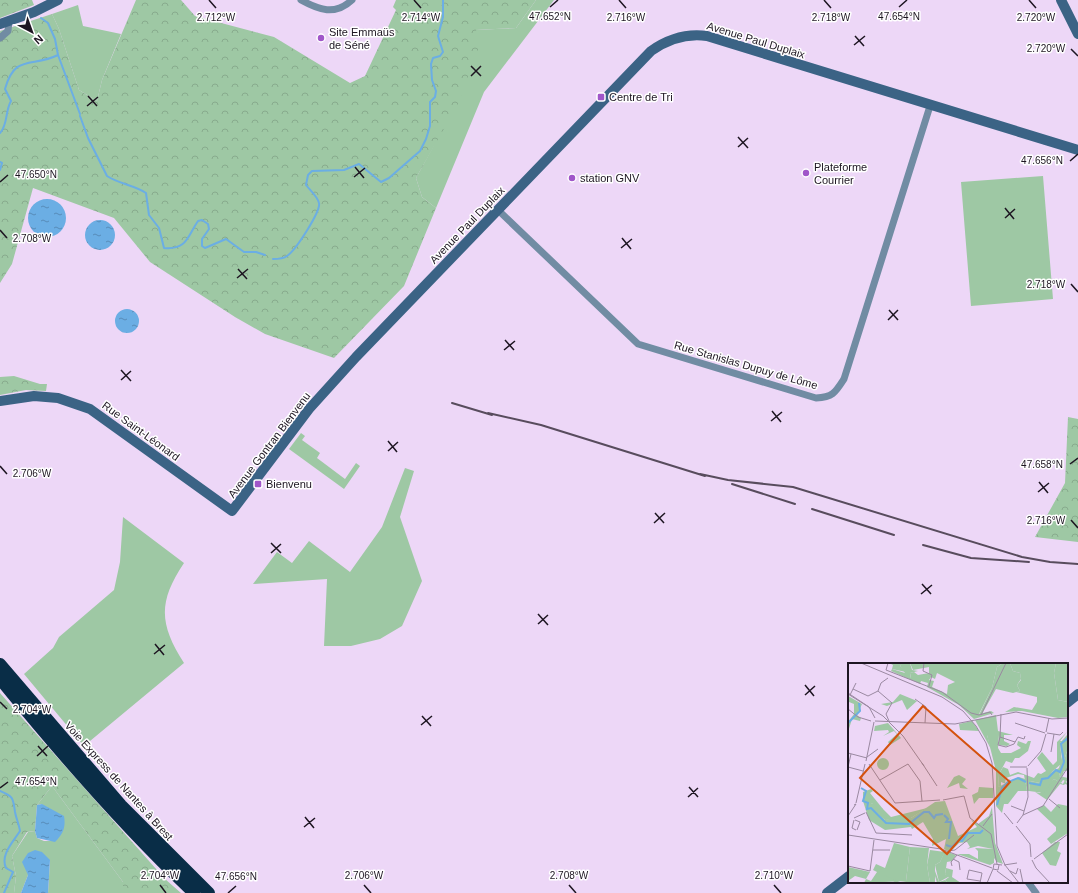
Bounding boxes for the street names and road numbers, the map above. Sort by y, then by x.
street label: Avenue Paul Duplaix [706,19,807,61]
street label: Avenue Paul Duplaix [427,184,507,266]
street label: Rue Stanislas Dupuy de Lôme [673,339,819,391]
street label: Avenue Gontran Bienvenu [225,390,313,500]
street label: Rue Saint-Léonard [100,399,182,463]
street label: Voie Express de Nantes à Brest [63,719,175,843]

